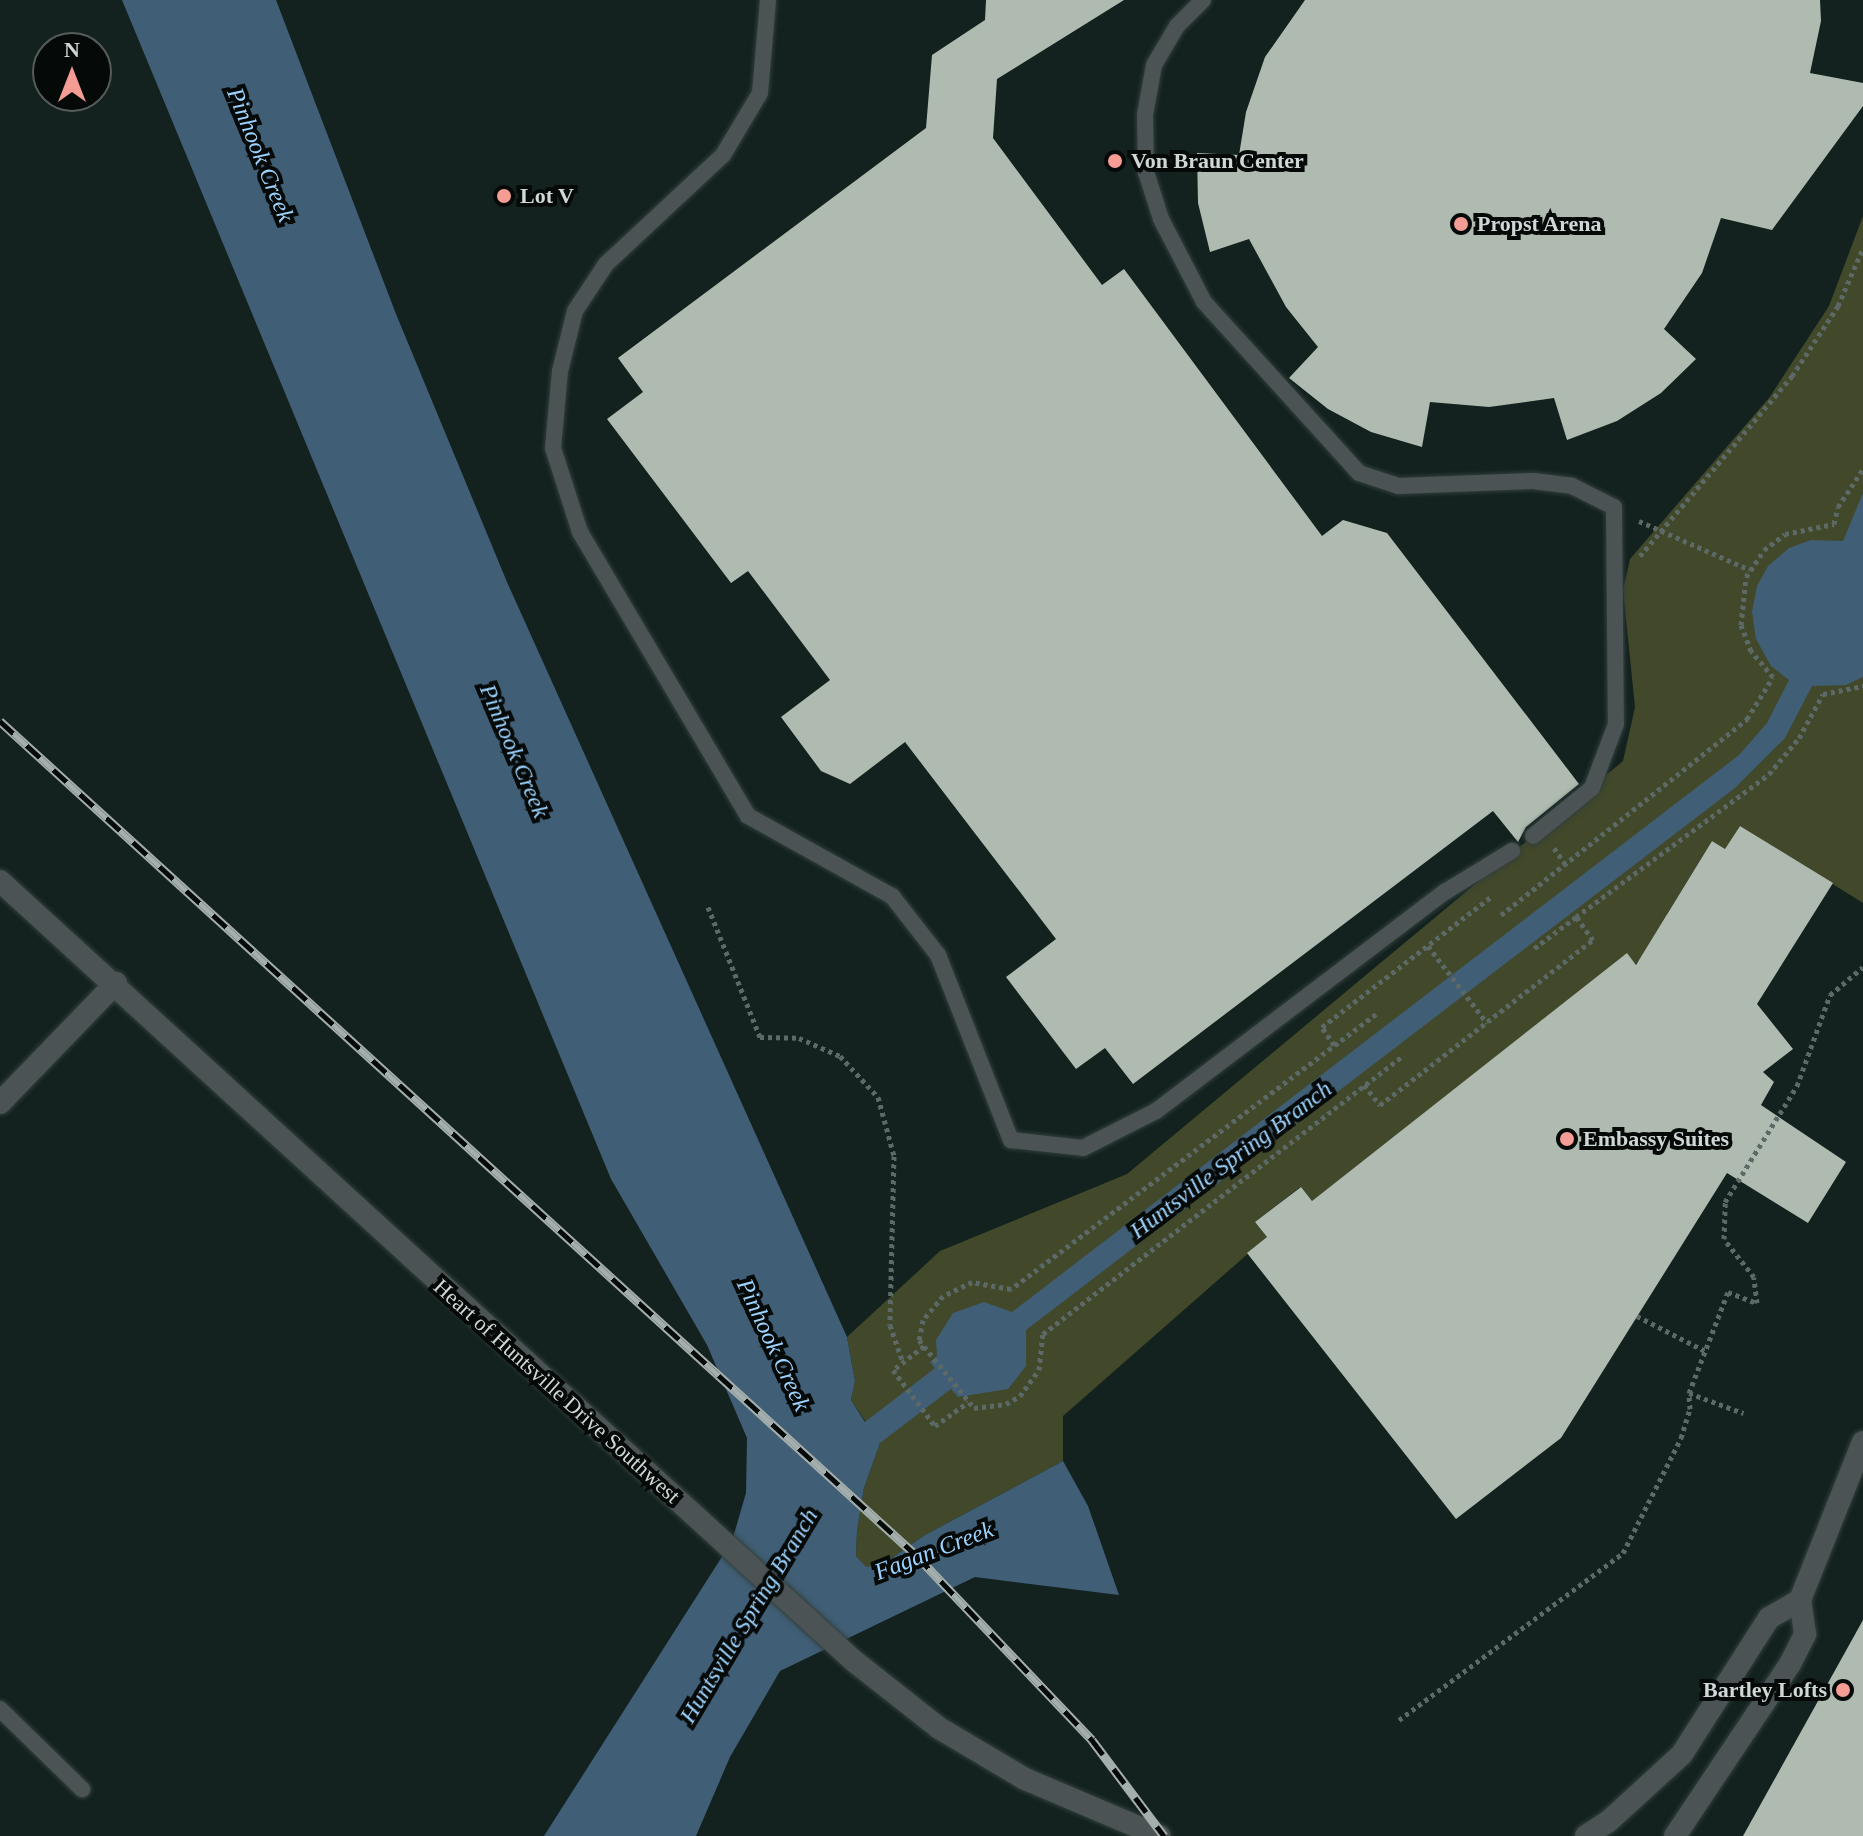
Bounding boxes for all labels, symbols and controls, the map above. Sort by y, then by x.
north arrow [32,32,112,112]
text: N [64,37,80,62]
water label: Pinhook Creek [220,84,300,226]
place label: Von Braun Center [1131,148,1304,174]
marker: Von Braun Center [1106,152,1124,170]
place label: Lot V [520,183,574,209]
marker: Lot V [495,187,513,205]
place label: Propst Arena [1477,211,1603,237]
marker: Propst Arena [1452,215,1470,233]
water label: Pinhook Creek [473,680,555,822]
water label: Huntsville Spring Branch [1124,1075,1338,1245]
place label: Embassy Suites [1583,1126,1729,1152]
marker: Embassy Suites [1558,1130,1576,1148]
street label: Heart of Huntsville Drive Southwest [428,1273,686,1509]
water label: Pinhook Creek [730,1274,816,1416]
water label: Huntsville Spring Branch [673,1503,825,1729]
water label: Fagan Creek [870,1515,998,1587]
place label: Bartley Lofts [1703,1677,1827,1703]
marker: Bartley Lofts [1834,1681,1852,1699]

